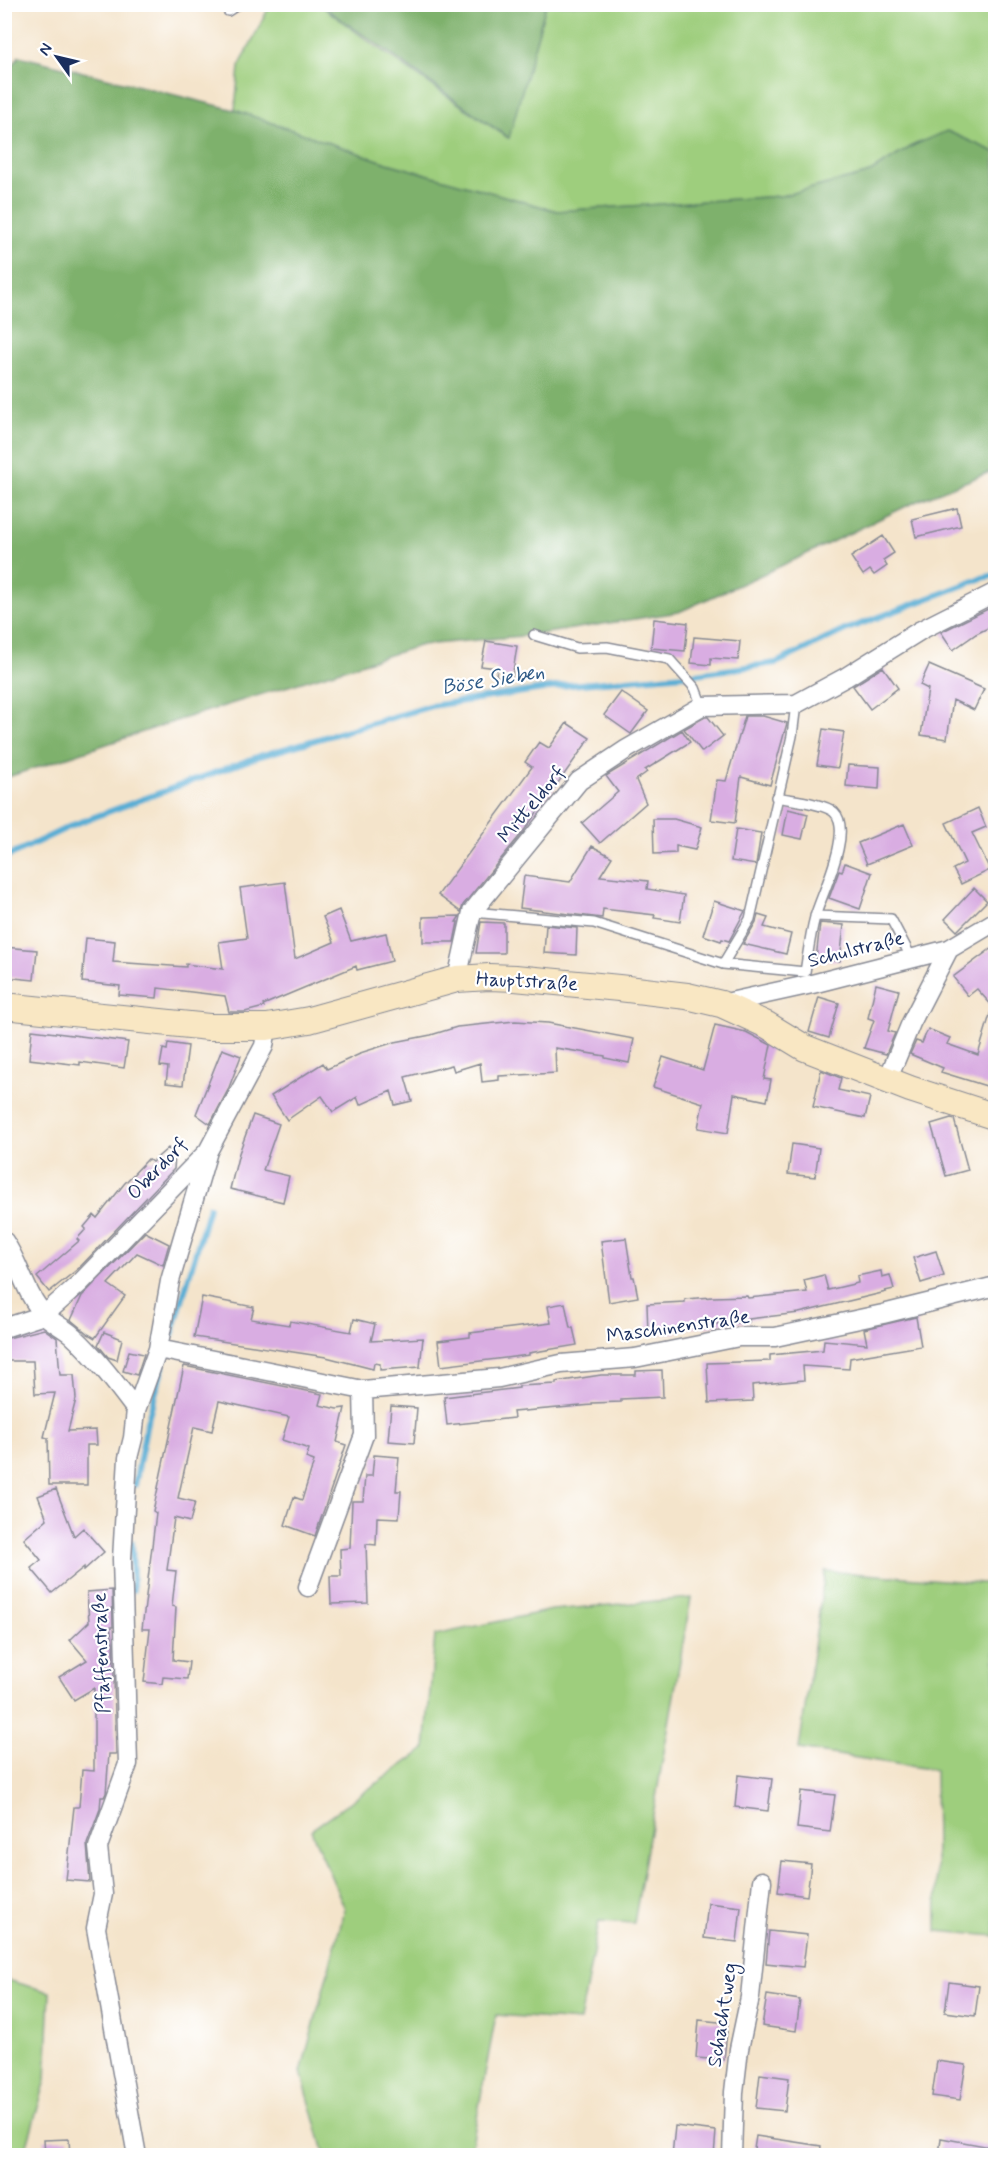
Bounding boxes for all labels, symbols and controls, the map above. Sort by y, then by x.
north arrow [27,27,87,87]
text: N [34,39,57,60]
water label: Böse Sieben [440,658,546,702]
street label: Mitteldorf [492,760,572,850]
street label: Schulstraße [805,925,907,975]
street label: Hauptstraße [475,966,579,998]
street label: Oberdorf [121,1132,195,1206]
street label: Maschinenstraße [605,1304,752,1350]
street label: Pfaffenstraße [86,1592,118,1714]
street label: Schachtweg [701,1961,746,2069]

